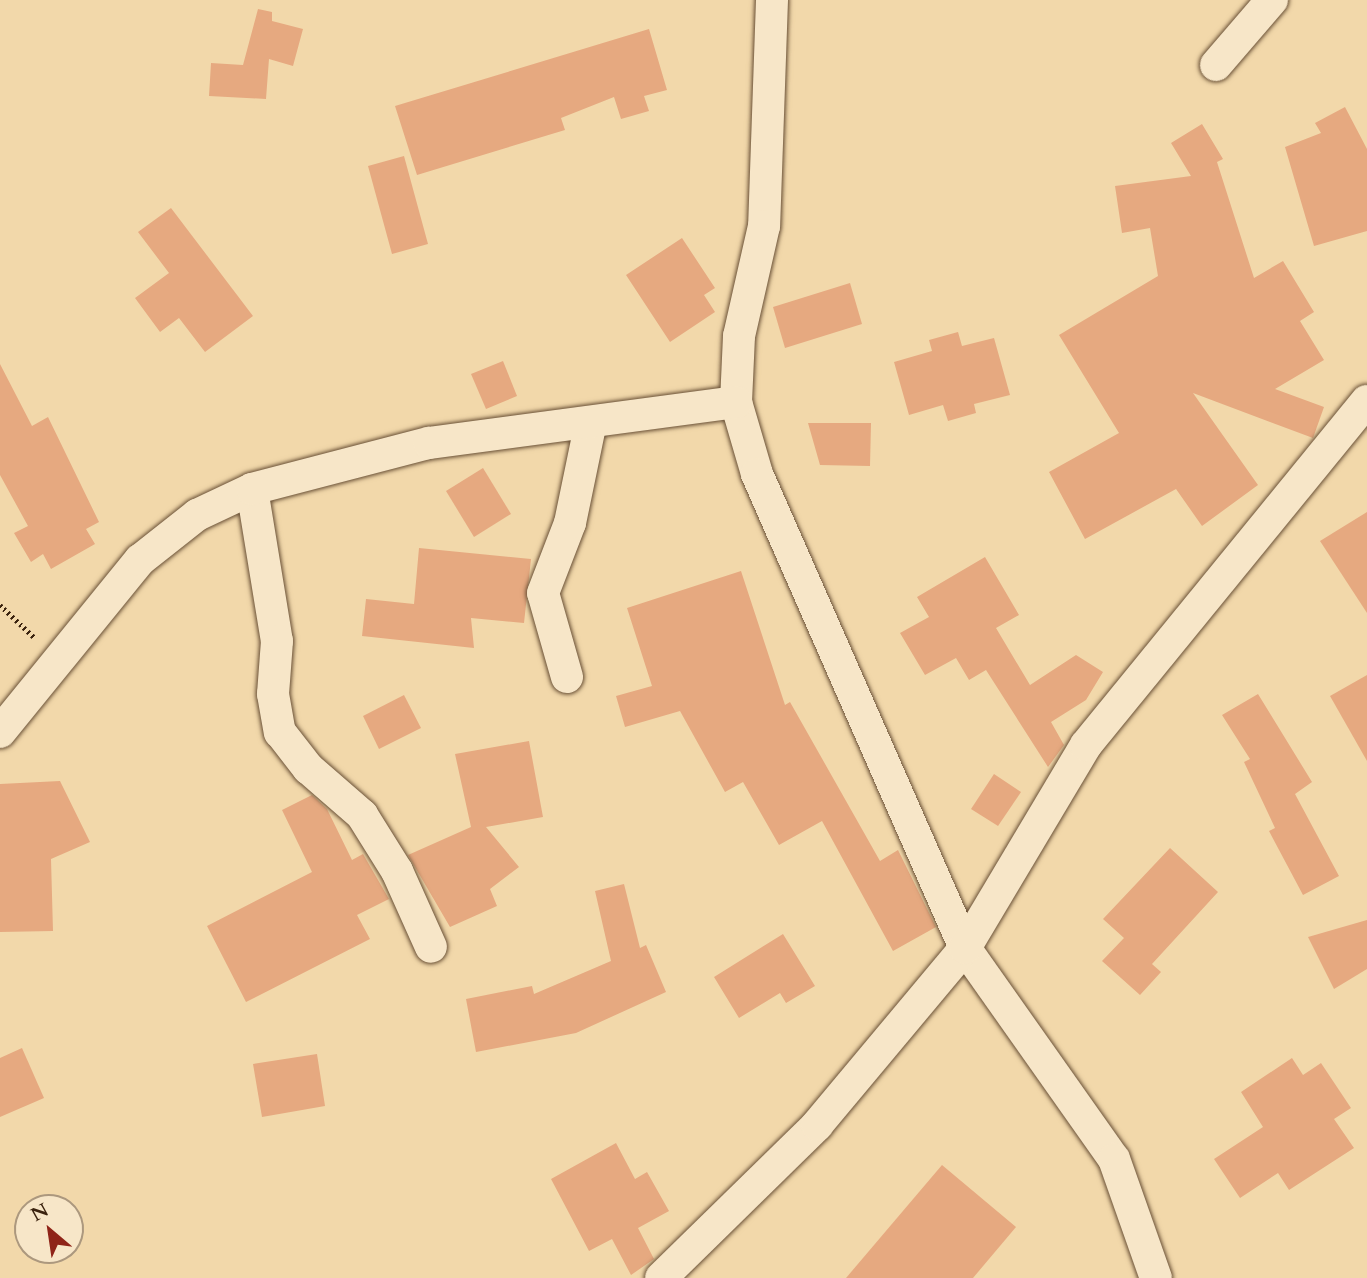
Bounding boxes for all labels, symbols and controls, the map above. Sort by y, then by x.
north arrow [14,1194,84,1264]
text: N [26,1197,53,1228]

